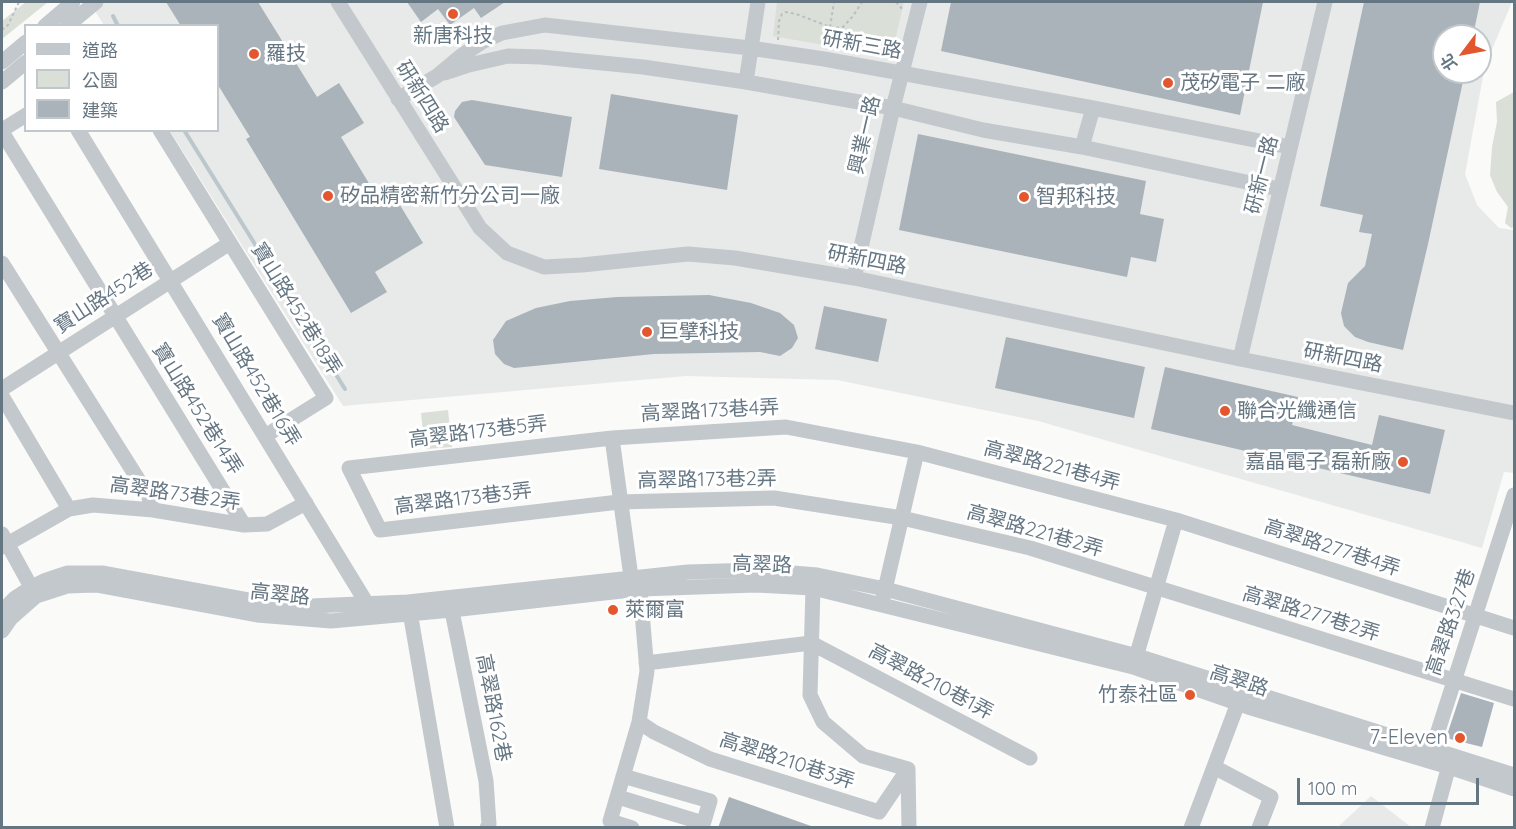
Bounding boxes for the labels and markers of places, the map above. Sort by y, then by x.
marker: 新唐科技 [446,7,460,21]
place label: 新唐科技 [413,24,493,48]
place label: 羅技 [266,42,306,66]
marker: 羅技 [247,47,261,61]
place label: 茂矽電子 二廠 [1180,71,1305,95]
marker: 茂矽電子 二廠 [1161,76,1175,90]
place label: 矽品精密新竹分公司一廠 [340,184,560,208]
place label: 智邦科技 [1036,185,1116,209]
marker: 矽品精密新竹分公司一廠 [321,189,335,203]
marker: 智邦科技 [1017,190,1031,204]
place label: 巨擘科技 [659,320,739,344]
marker: 巨擘科技 [640,325,654,339]
place label: 聯合光纖通信 [1237,399,1357,423]
marker: 聯合光纖通信 [1218,404,1232,418]
place label: 嘉晶電子 磊新廠 [1246,450,1391,474]
marker: 嘉晶電子 磊新廠 [1396,455,1410,469]
place label: 萊爾富 [625,598,685,622]
marker: 萊爾富 [606,603,620,617]
place label: 竹泰社區 [1098,683,1178,707]
marker: 竹泰社區 [1183,688,1197,702]
place label: 7-Eleven [1370,726,1448,750]
marker: 7-Eleven [1453,731,1467,745]

